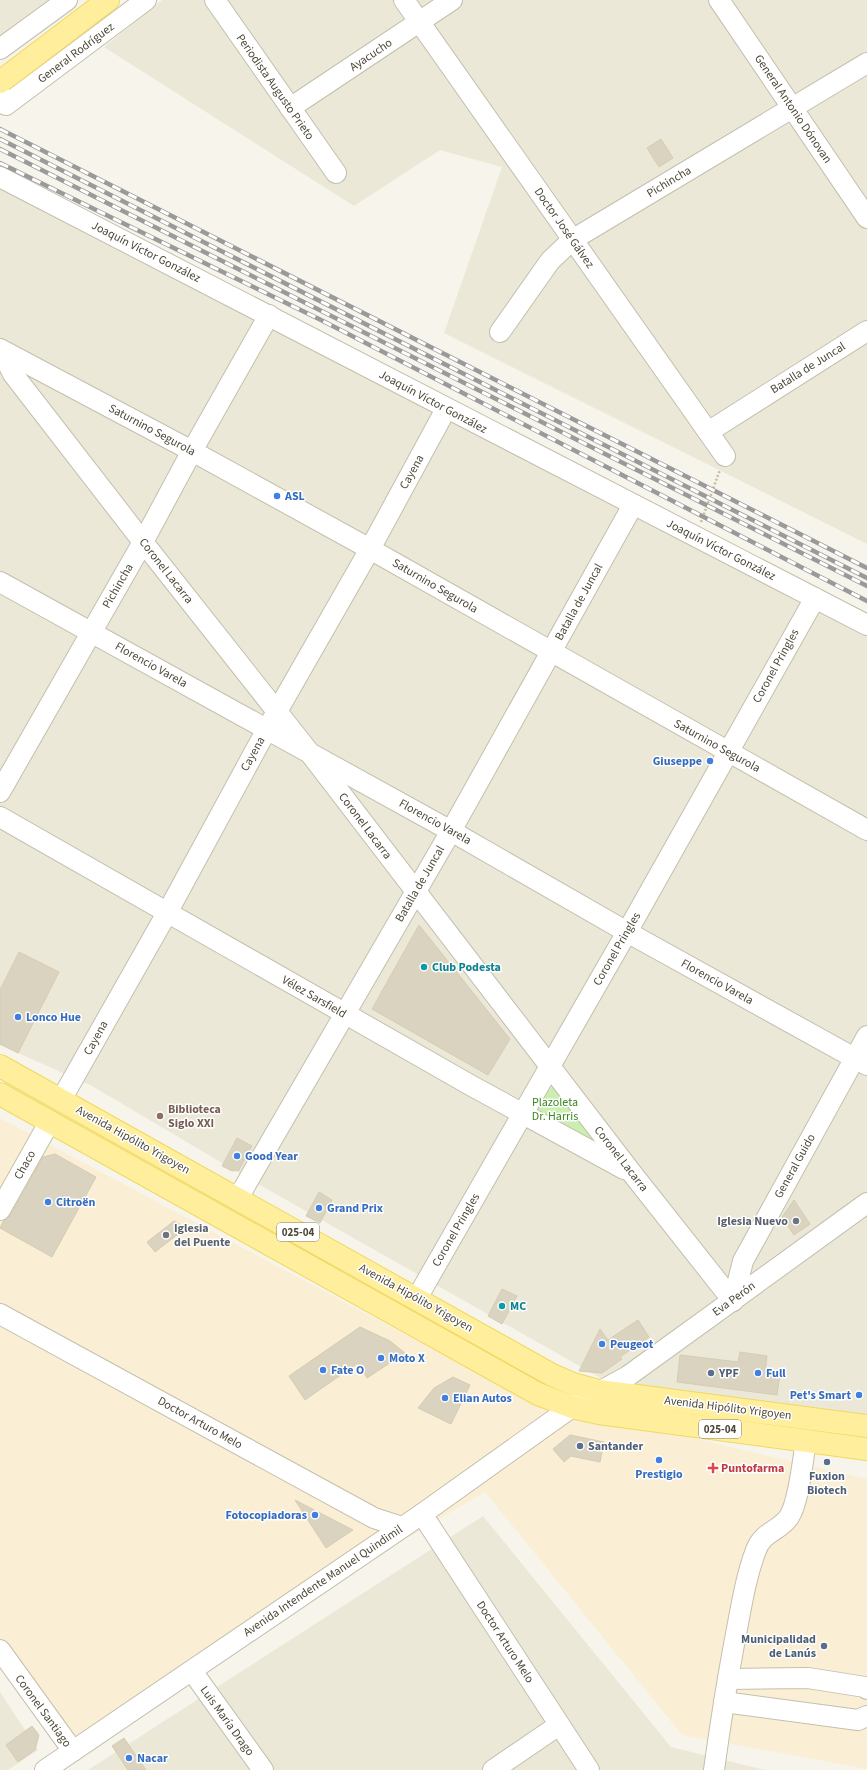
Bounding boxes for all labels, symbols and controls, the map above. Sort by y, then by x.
street label: General Rodríguez [34,19,118,87]
street label: Periodista Augusto Prieto [232,31,318,143]
street label: Ayacucho [346,34,396,76]
street label: General Antonio Dónovan [750,51,836,167]
street label: Pichincha [643,162,695,202]
street label: Doctor José Gálvez [530,184,598,272]
street label: Joaquín Víctor González [89,217,203,287]
street label: Batalla de Juncal [767,338,849,398]
street label: Joaquín Víctor González [376,366,490,438]
street label: Saturnino Segurola [105,400,199,460]
street label: Cayena [396,452,428,492]
place label: ASL [284,488,305,505]
marker: ASL [272,491,282,501]
street label: Joaquín Víctor González [664,515,778,585]
street label: Coronel Lacarra [135,535,197,607]
street label: Saturnino Segurola [389,555,481,617]
street label: Pichincha [98,560,138,612]
street label: Batalla de Juncal [551,560,607,644]
street label: Coronel Pringles [749,626,803,706]
street label: Florencio Varela [112,638,190,692]
street label: Saturnino Segurola [671,715,763,777]
street label: Cayena [237,734,269,774]
place label: Giuseppe [653,753,702,770]
marker: Giuseppe [705,756,715,766]
street label: Coronel Lacarra [334,789,396,863]
street label: Florencio Varela [396,795,474,849]
street label: Batalla de Juncal [391,843,449,925]
street label: Coronel Pringles [589,909,645,989]
street label: Florencio Varela [678,955,756,1009]
place label: Club Podesta [432,959,501,976]
marker: Club Podesta [419,962,429,972]
street label: Vélez Sarsfield [278,972,350,1022]
place label: Lonco Hue [26,1009,81,1026]
marker: Lonco Hue [13,1012,23,1022]
street label: Cayena [80,1018,112,1058]
park label: Plazoleta Dr. Harris [532,1094,578,1125]
place label: Biblioteca Siglo XXI [168,1101,221,1132]
street label: Avenida Hipólito Yrigoyen [73,1102,193,1178]
marker: Biblioteca Siglo XXI [155,1111,165,1121]
street label: Coronel Lacarra [590,1123,652,1195]
street label: General Guido [770,1131,820,1201]
street label: Chaco [10,1147,40,1183]
place label: Good Year [245,1148,298,1165]
marker: Good Year [232,1151,242,1161]
street label: Coronel Pringles [428,1190,484,1270]
place label: Citroën [56,1194,95,1211]
marker: Citroën [43,1197,53,1207]
place label: Grand Prix [327,1200,383,1217]
marker: Grand Prix [314,1203,324,1213]
place label: Iglesia Nuevo [717,1213,788,1230]
marker: Iglesia Nuevo [791,1216,801,1226]
place label: Iglesia del Puente [174,1220,231,1251]
road number: 025-04 [277,1223,319,1241]
marker: Iglesia del Puente [161,1230,171,1240]
street label: Avenida Hipólito Yrigoyen [356,1260,476,1336]
street label: Eva Perón [709,1278,759,1320]
place label: MC [510,1298,526,1315]
marker: MC [497,1301,507,1311]
place label: Peugeot [610,1336,654,1353]
marker: Peugeot [597,1339,607,1349]
place label: Moto X [389,1350,425,1367]
marker: Moto X [376,1353,386,1363]
place label: Fate O [331,1362,364,1379]
marker: Fate O [318,1365,328,1375]
place label: YPF [718,1365,739,1382]
place label: Full [766,1365,786,1382]
marker: YPF [706,1368,716,1378]
marker: Full [753,1368,763,1378]
place label: Pet's Smart [790,1387,851,1404]
place label: Elian Autos [453,1390,512,1407]
marker: Pet's Smart [854,1390,864,1400]
street label: Avenida Hipólito Yrigoyen [663,1392,793,1424]
street label: Doctor Arturo Melo [154,1393,246,1453]
marker: Elian Autos [440,1393,450,1403]
road number: 025-04 [699,1420,741,1438]
place label: Santander [588,1438,643,1455]
marker: Santander [575,1441,585,1451]
marker: Prestigio [654,1455,664,1465]
marker: Fuxion Biotech [822,1457,832,1467]
place label: Puntofarma [721,1460,784,1477]
marker: Puntofarma [708,1463,718,1473]
place label: Prestigio [635,1466,683,1483]
place label: Fuxion Biotech [807,1468,847,1499]
place label: Fotocopiadoras [225,1507,307,1524]
marker: Fotocopiadoras [310,1510,320,1520]
street label: Avenida Intendente Manuel Quindimil [240,1521,406,1641]
street label: Doctor Arturo Melo [472,1598,538,1686]
place label: Municipalidad de Lanús [741,1631,816,1662]
marker: Municipalidad de Lanús [819,1641,829,1651]
street label: Coronel Santiago [11,1671,75,1751]
street label: Luis María Drago [196,1683,258,1759]
place label: Nacar [137,1750,168,1767]
marker: Nacar [124,1753,134,1763]

